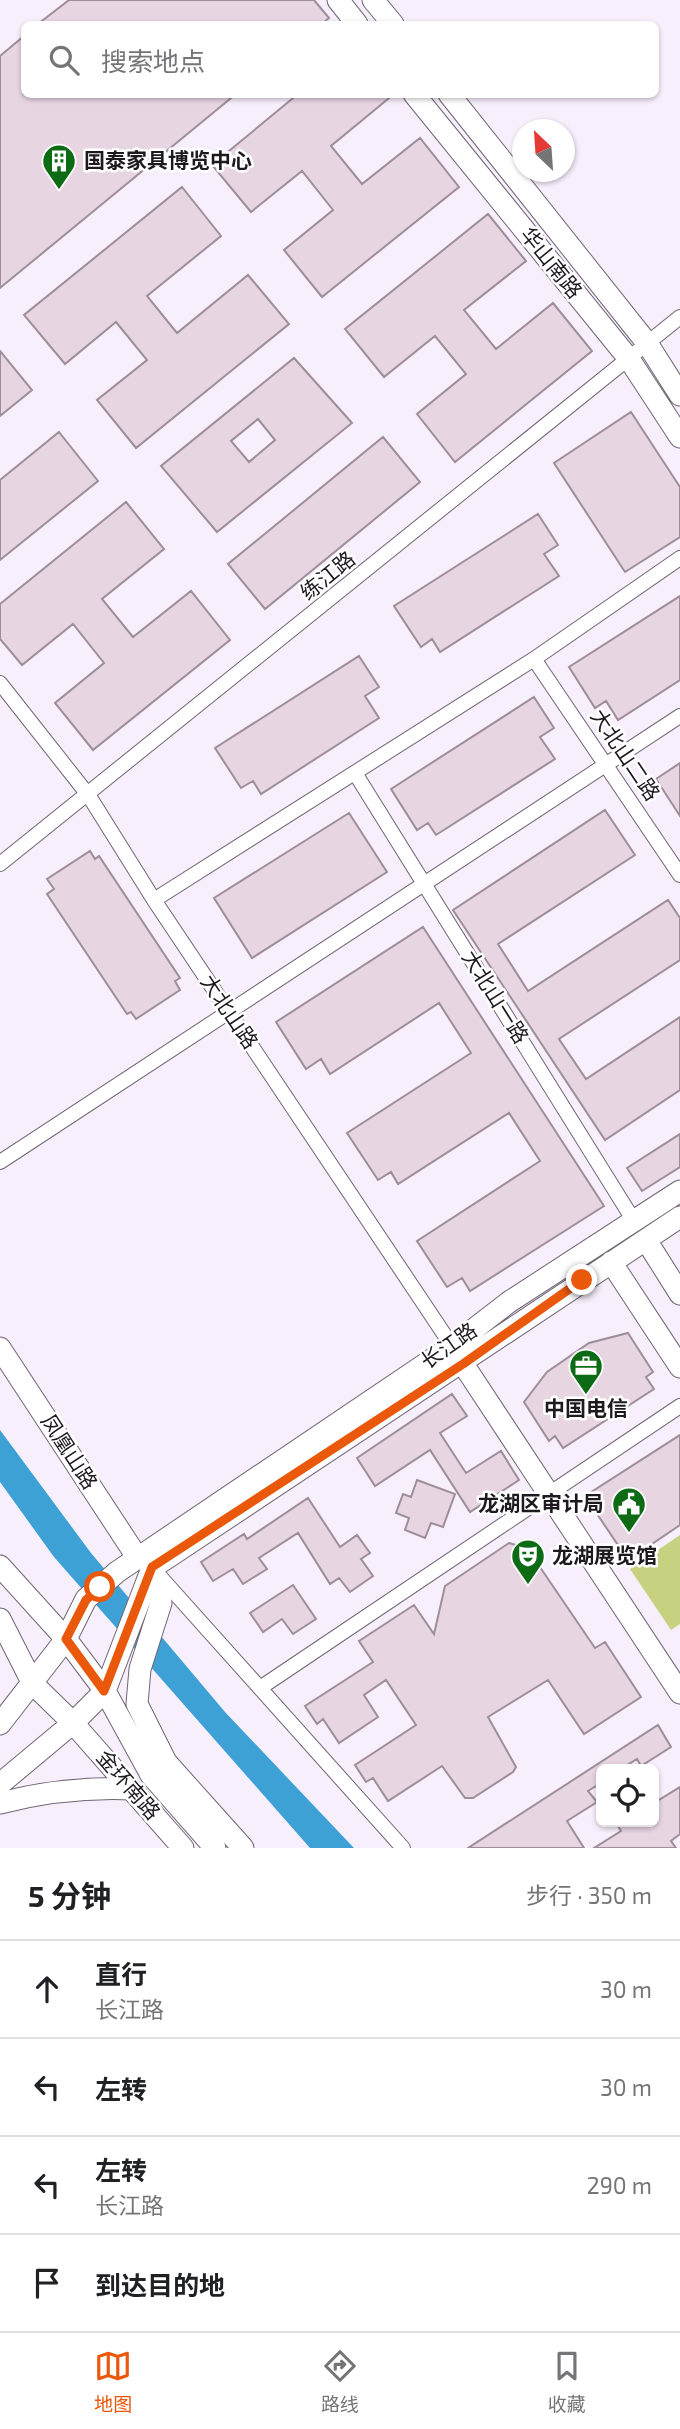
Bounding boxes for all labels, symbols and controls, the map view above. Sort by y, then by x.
search box [21,21,659,98]
icon: search [45,41,83,79]
text: 搜索地点 [101,45,205,76]
north arrow [512,119,575,182]
building icon: 国泰家具博览中心 [40,142,78,191]
place label: 国泰家具博览中心 [84,147,252,172]
street label: 华山南路 [516,222,588,303]
street label: 练江路 [295,545,359,604]
street label: 大北山二路 [587,704,666,805]
street label: 大北山一路 [458,945,535,1047]
street label: 大北山路 [196,969,264,1053]
route end [566,1264,597,1295]
street label: 长江路 [415,1316,481,1373]
office icon: 中国电信 [567,1347,605,1396]
place label: 中国电信 [544,1395,628,1420]
street label: 凤凰山路 [37,1409,104,1493]
public building icon: 龙湖区审计局 [610,1485,648,1534]
place label: 龙湖区审计局 [478,1490,604,1515]
theatre icon: 龙湖展览馆 [509,1537,547,1586]
place label: 龙湖展览馆 [552,1542,657,1567]
route start [84,1571,115,1602]
street label: 金环南路 [92,1744,166,1824]
map controls [596,1764,659,1827]
button: locate [596,1764,659,1827]
text: 5 分钟 [28,1877,111,1913]
text: 步行 · 350 m [526,1881,652,1909]
text: 直行 [95,1958,147,1989]
icon: ahead [28,1970,66,2008]
text: 30 m [600,1975,652,2003]
text: 长江路 [95,1995,164,2023]
icon: left [28,2068,66,2106]
text: 左转 [95,2073,147,2104]
text: 30 m [600,2073,652,2101]
text: 左转 [95,2154,147,2185]
icon: left [28,2166,66,2204]
text: 290 m [587,2171,652,2199]
text: 长江路 [95,2191,164,2219]
icon: arrive [28,2264,66,2302]
text: 到达目的地 [95,2269,225,2300]
tab: 地图 [94,2347,132,2416]
tab: 路线 [321,2347,359,2416]
tab: 收藏 [548,2347,586,2416]

